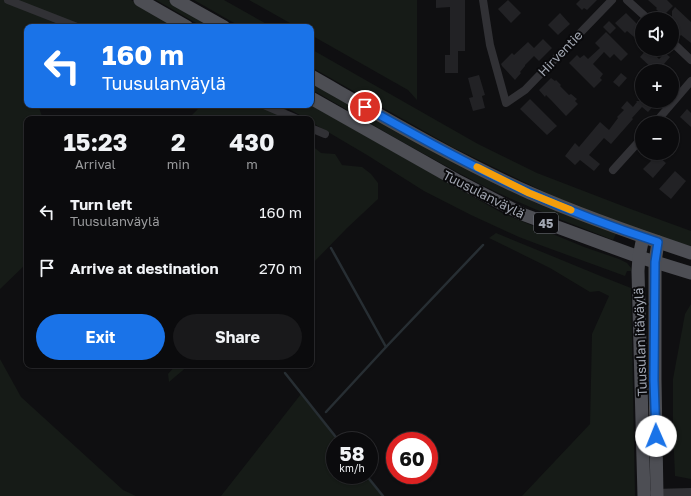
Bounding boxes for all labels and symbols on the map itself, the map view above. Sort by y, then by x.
street label: Hirventie [534,27,586,79]
pin [348,90,382,124]
street label: Tuusulanväylä [440,167,528,221]
road number: 45 [534,213,558,233]
street label: Tuusulan itäväylä [630,287,650,397]
position arrow [635,415,677,457]
speed limit sign: 60 [386,432,438,484]

